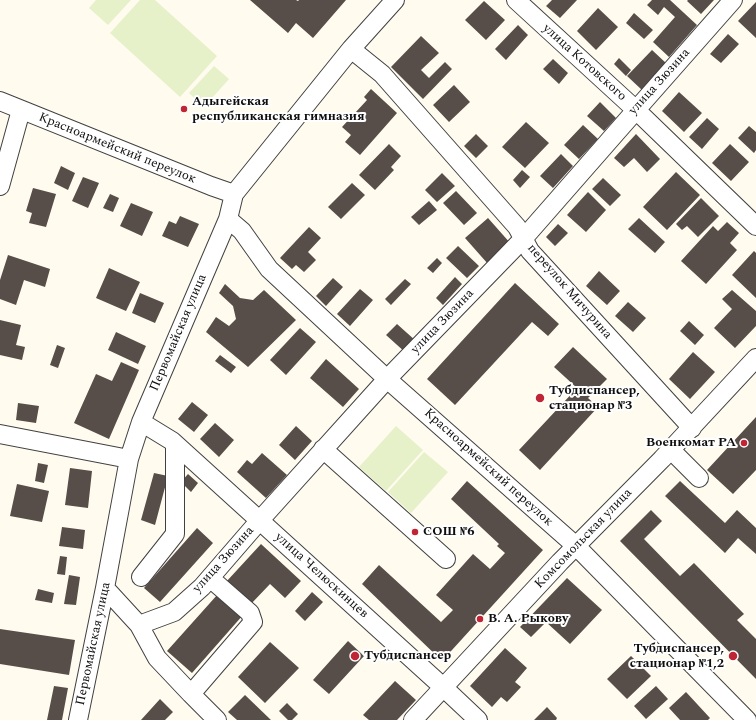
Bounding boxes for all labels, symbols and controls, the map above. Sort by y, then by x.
street label: улица Котовского [539,21,629,105]
street label: улица Зюзина [626,46,694,118]
place label: Адыгейская республиканская гимназия [192,94,365,125]
marker: Адыгейская республиканская гимназия [179,104,189,114]
street label: Красноармейский переулок [36,110,198,188]
street label: переулок Мичурина [523,241,615,343]
street label: Первомайская улица [147,272,211,394]
street label: улица Зюзина [408,286,478,358]
place label: Тубдиспансер, стационар №3 [549,383,640,414]
marker: Тубдиспансер, стационар №3 [534,392,546,404]
street label: Красноармейский переулок [420,406,556,530]
place label: Военкомат РА [646,435,736,451]
marker: Военкомат РА [739,438,749,448]
street label: Комсомольская улица [532,486,636,592]
street label: улица Зюзина [190,524,258,596]
place label: СОШ №6 [423,524,475,540]
marker: СОШ №6 [410,527,420,537]
street label: улица Челюскинцев [271,530,371,622]
street label: Первомайская улица [73,581,115,707]
place label: В. А. Рыкову [488,611,568,627]
marker: В. А. Рыкову [475,614,485,624]
place label: Тубдиспансер, стационар №1,2 [630,641,724,672]
place label: Тубдиспансер [364,648,451,664]
marker: Тубдиспансер [349,650,361,662]
marker: Тубдиспансер, стационар №1,2 [727,650,739,662]

